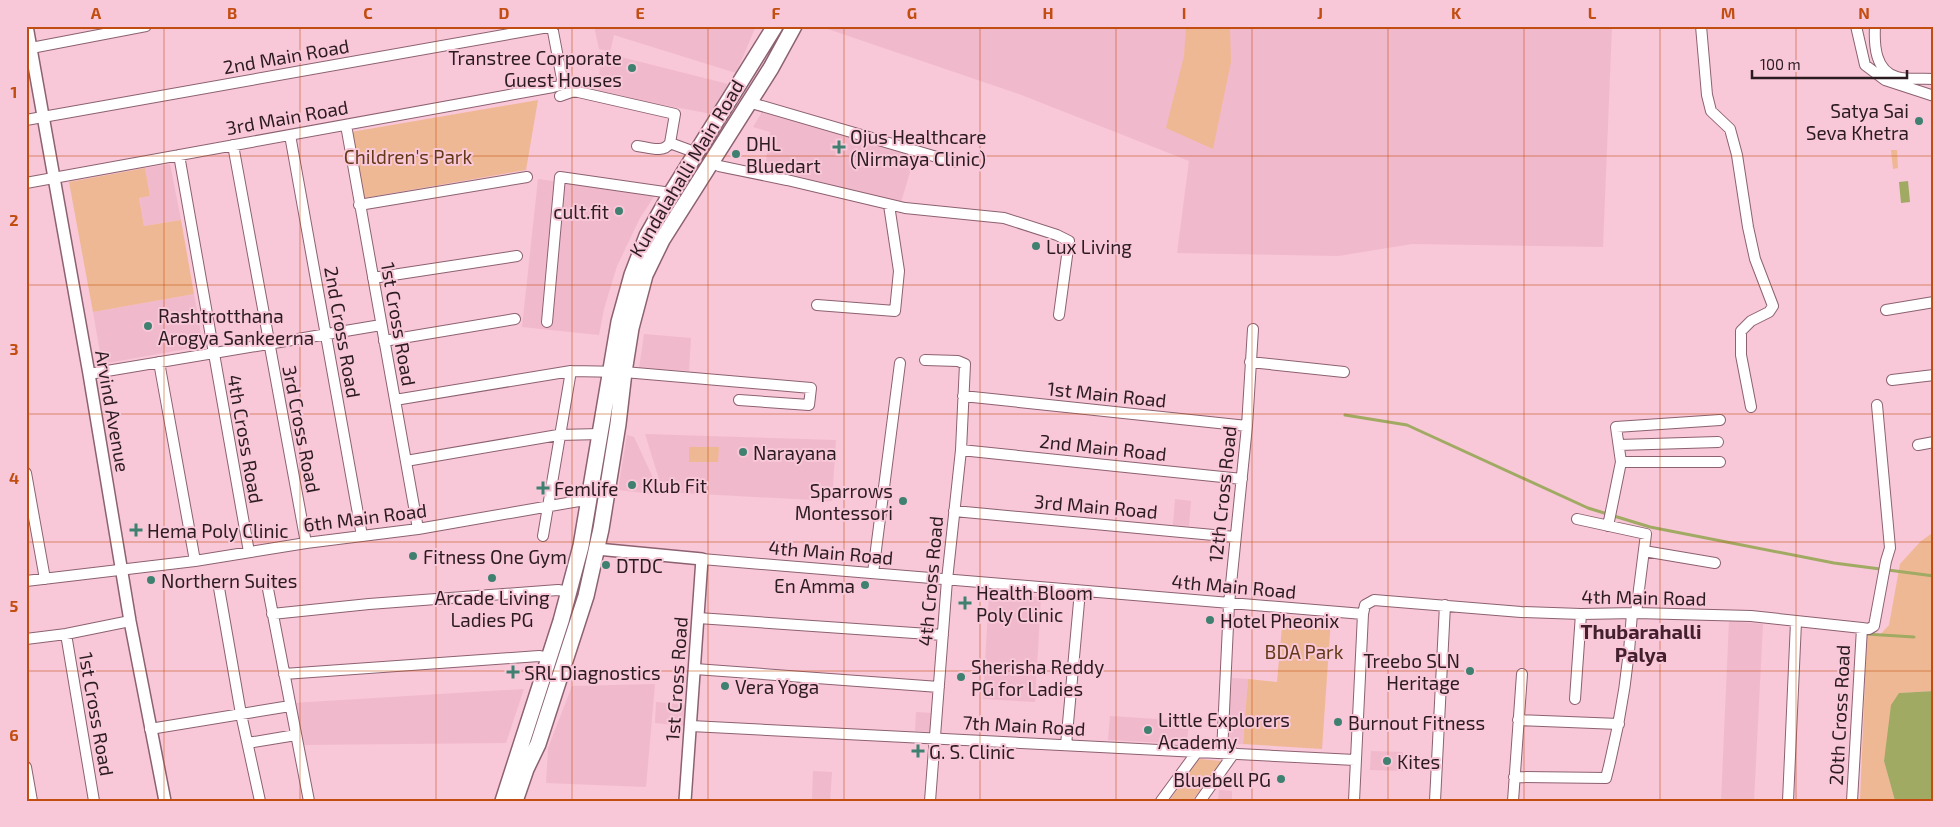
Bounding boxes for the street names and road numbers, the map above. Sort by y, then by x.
street label: 2nd Main Road [221,34,351,78]
street label: Kundalahalli Main Road [624,75,748,261]
street label: 3rd Main Road [224,95,350,139]
street label: 1st Cross Road [377,260,421,388]
street label: 2nd Cross Road [320,264,366,400]
street label: Arvind Avenue [91,348,135,474]
street label: 3rd Cross Road [278,363,326,495]
street label: 4th Cross Road [223,373,269,505]
street label: 1st Main Road [1046,376,1168,412]
street label: 12th Cross Road [1203,425,1241,563]
street label: 2nd Main Road [1038,429,1168,465]
street label: 3rd Main Road [1033,489,1159,523]
street label: 6th Main Road [302,498,428,536]
street label: 4th Cross Road [913,515,947,647]
street label: 4th Main Road [768,535,894,569]
street label: 4th Main Road [1171,569,1297,603]
street label: 4th Main Road [1581,584,1707,610]
street label: 1st Cross Road [660,616,692,742]
street label: 20th Cross Road [1824,644,1854,786]
street label: 1st Cross Road [75,650,119,778]
street label: 7th Main Road [962,710,1086,740]

